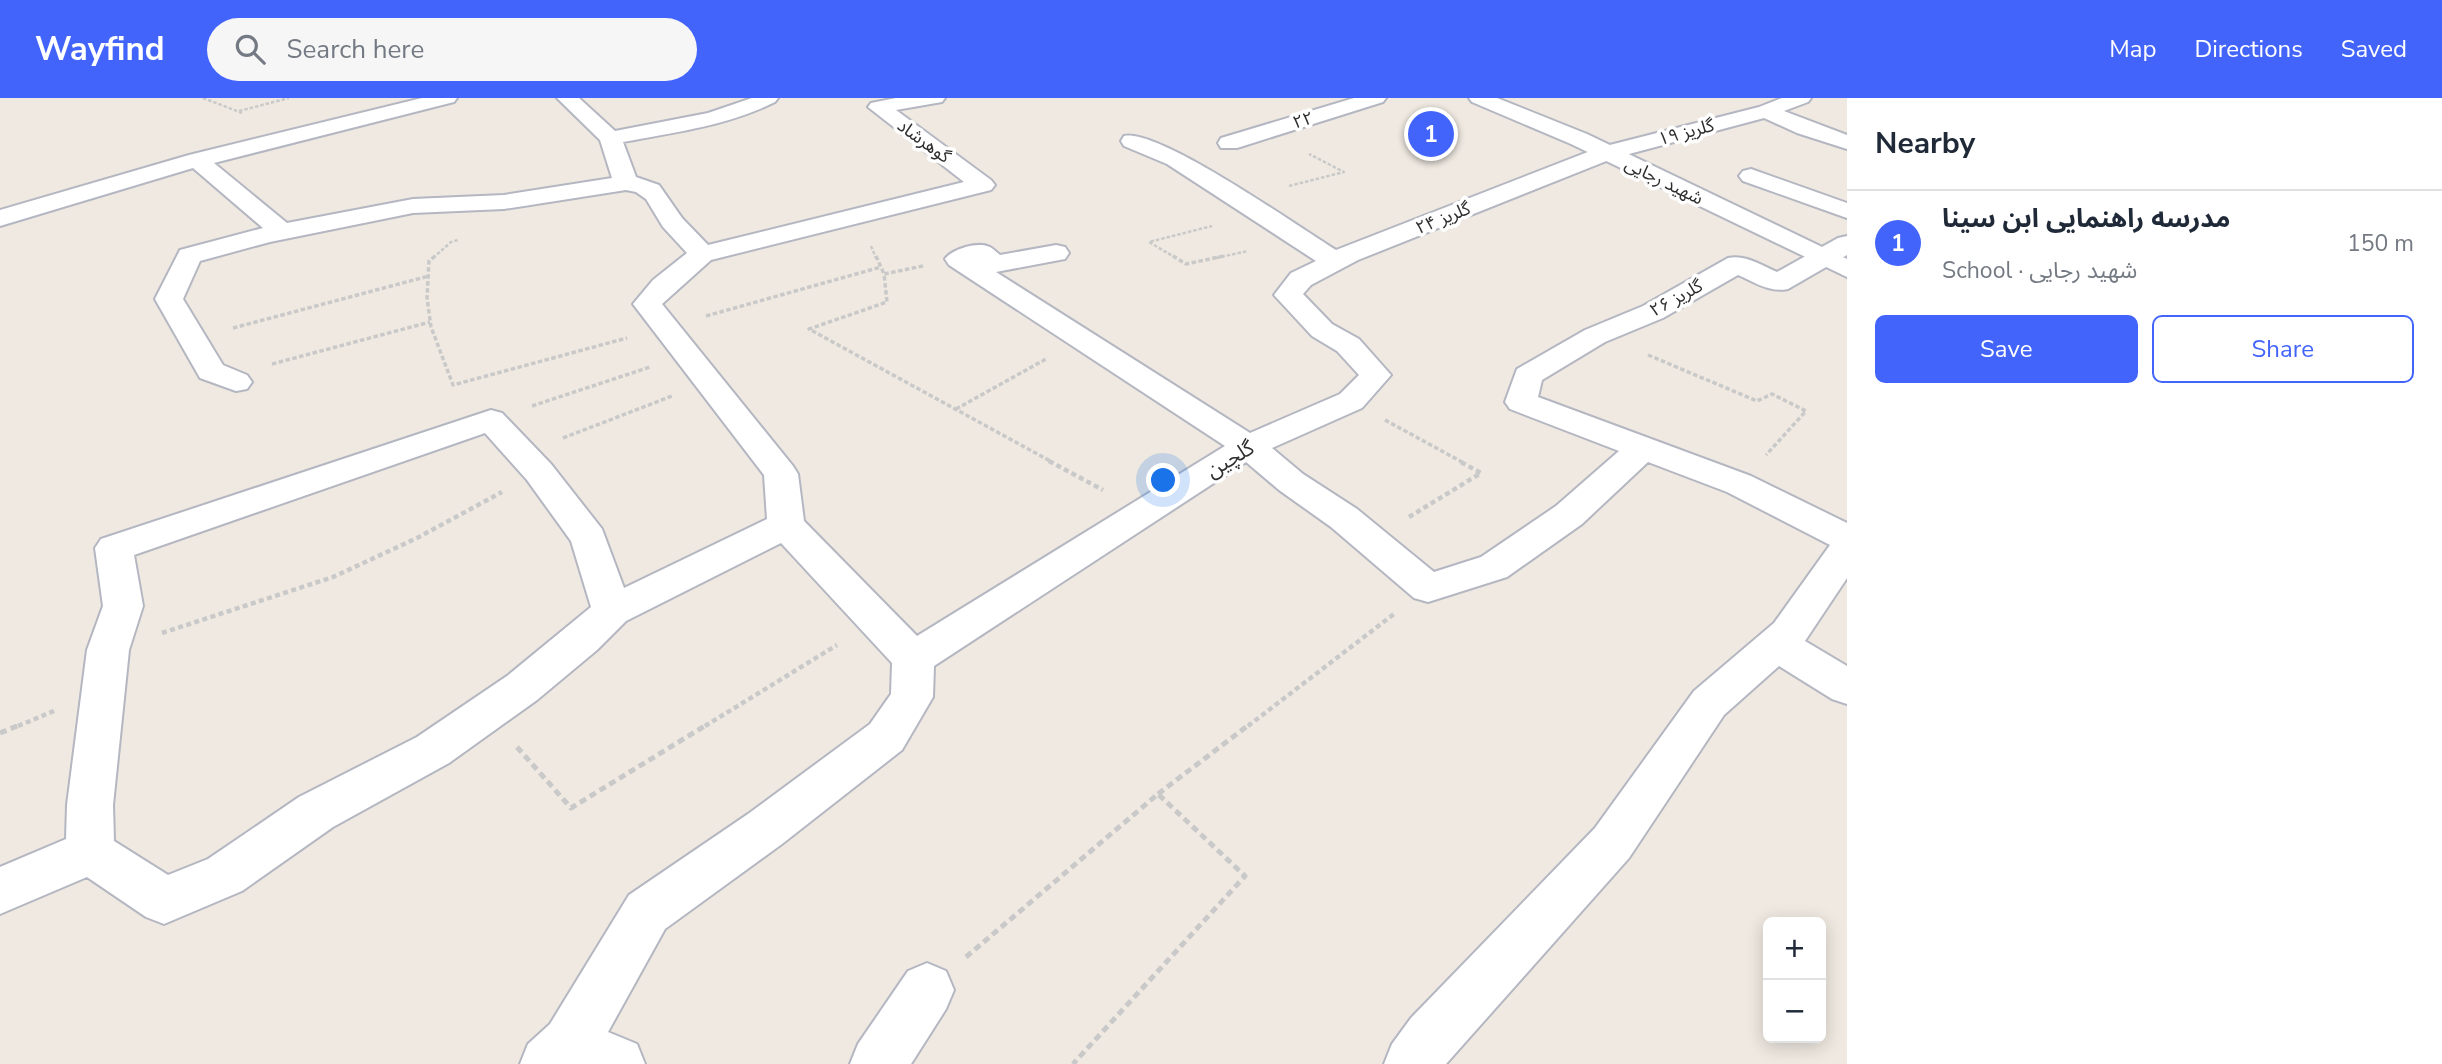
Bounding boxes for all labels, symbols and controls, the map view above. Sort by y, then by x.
search box [207,18,697,81]
text: Wayfind [35,27,165,72]
icon: search [231,30,269,68]
text: Search here [287,32,424,67]
text: Map [2109,33,2156,65]
text: Directions [2194,33,2303,65]
text: Saved [2341,33,2407,65]
street label: ۲۲ [1290,106,1316,134]
pin: 1 [1408,108,1454,160]
street label: گوهرشاد [892,113,956,169]
street label: گلریز ۱۹ [1655,113,1717,151]
text: Nearby [1875,123,1975,164]
street label: شهید رجایی [1621,152,1707,210]
street label: گلریز ۲۴ [1412,196,1475,240]
text: مدرسه راهنمایی ابن سینا [1942,201,2230,236]
text: 1 [1891,228,1905,259]
text: 150 m [2347,228,2414,259]
text: School · شهید رجایی [1942,255,2137,286]
street label: گلریز ۲۶ [1645,273,1707,322]
button: Save [1875,315,2138,383]
button: Share [2152,315,2414,383]
street label: گلچین [1201,434,1260,484]
your location [1146,463,1180,497]
map controls [1763,917,1826,1043]
button: + [1763,917,1826,980]
button: − [1763,980,1826,1043]

